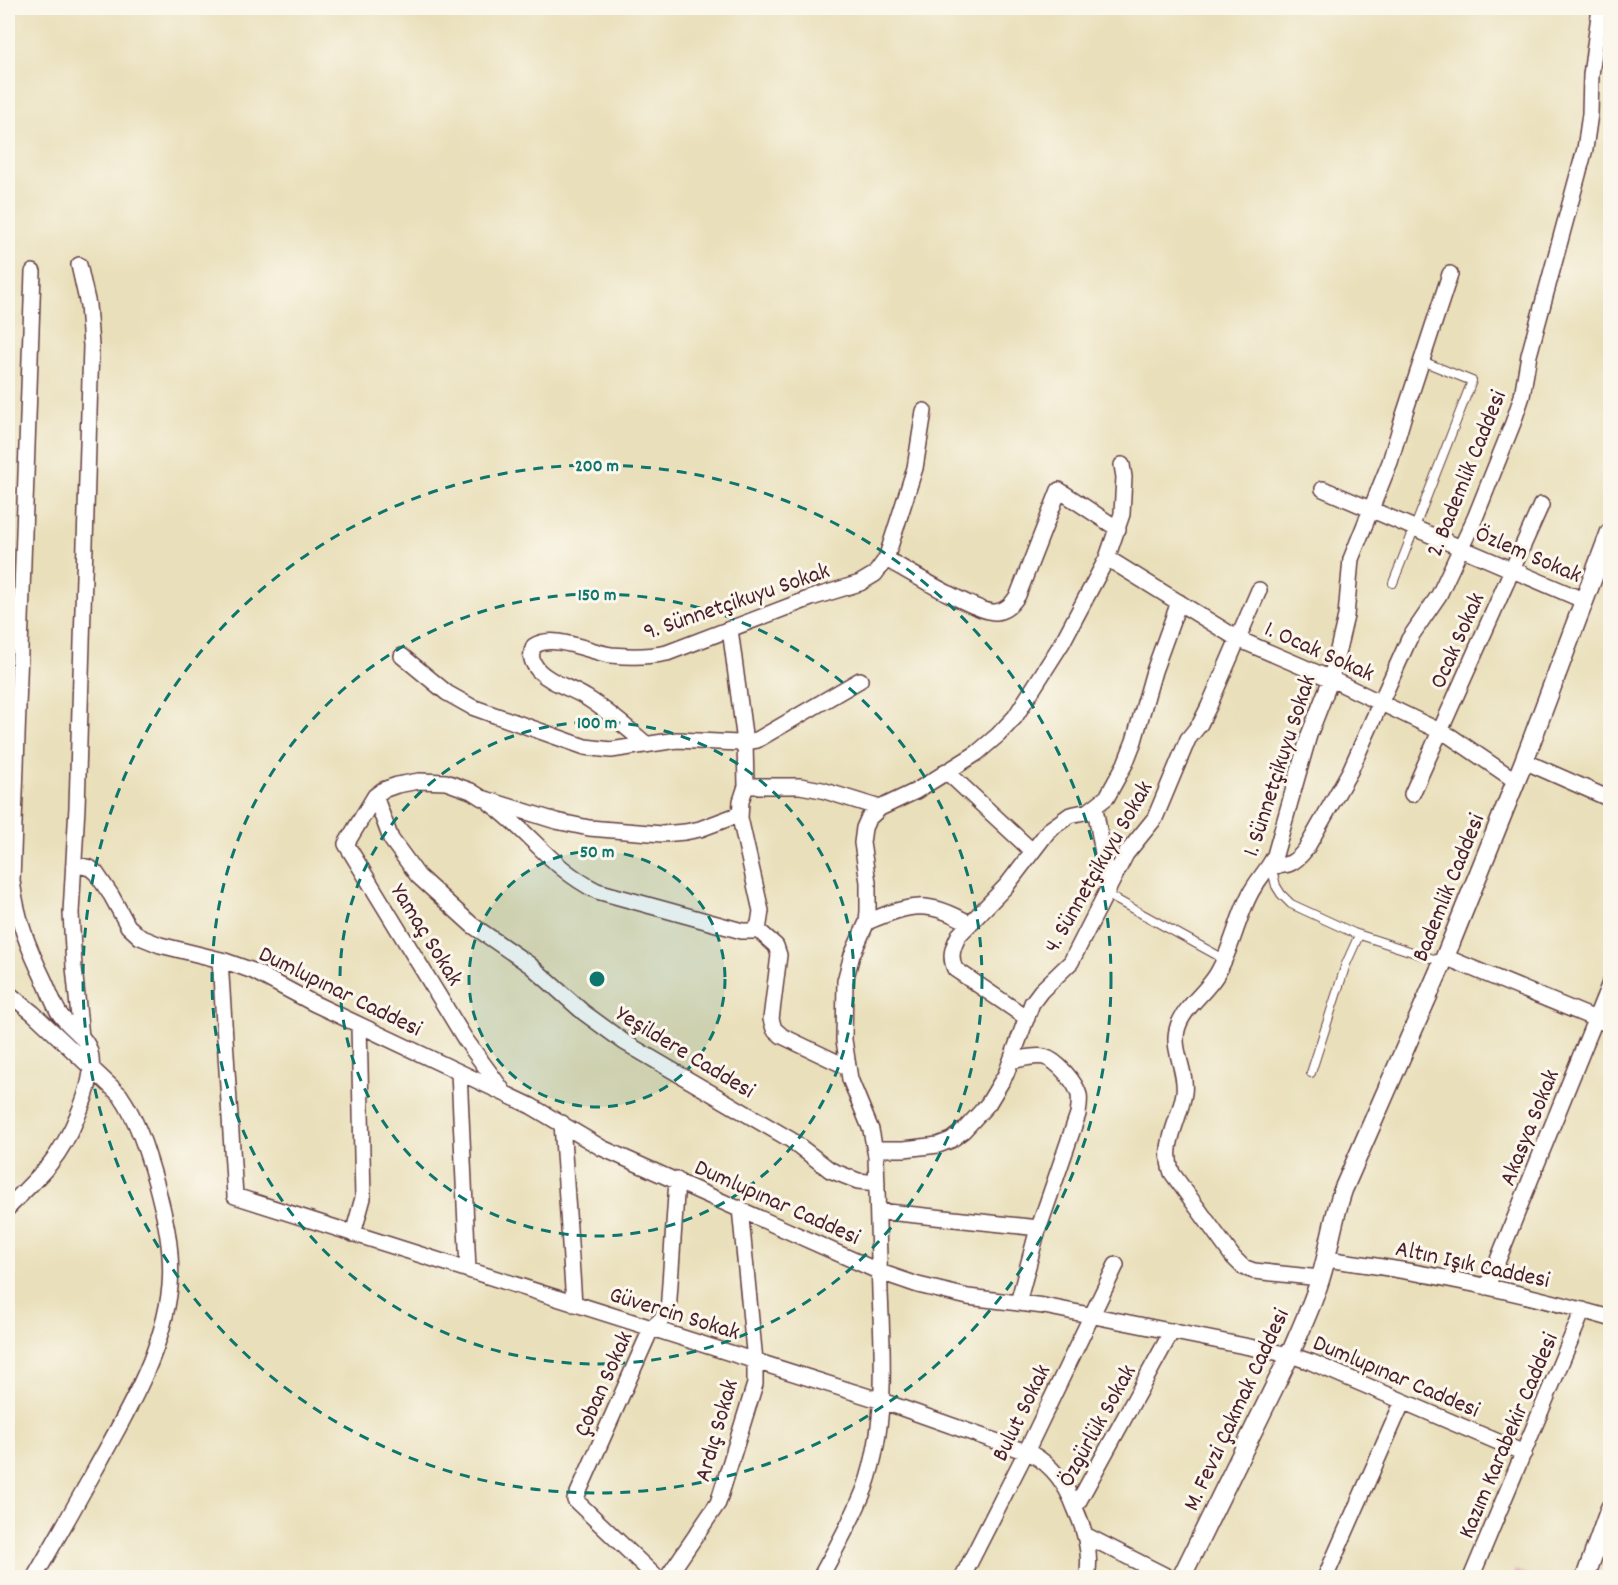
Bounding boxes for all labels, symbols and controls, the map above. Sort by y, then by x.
street label: 2. Bademlik Caddesi [1419,386,1517,563]
text: 200 m [575,455,619,480]
street label: Özlem Sokak [1469,518,1586,593]
street label: 9. Sünnetçikuyu Sokak [639,555,835,651]
text: 150 m [578,584,616,609]
street label: Ocak Sokak [1422,588,1495,695]
street label: 1. Ocak Sokak [1258,613,1379,692]
street label: 1. Sünnetçikuyu Sokak [1235,671,1326,861]
text: 100 m [577,712,617,737]
street label: 4. Sünnetçikuyu Sokak [1036,775,1163,960]
street label: Bademlik Caddesi [1405,809,1495,967]
text: 50 m [580,841,614,866]
street label: Yamaç Sokak [381,878,470,993]
street label: Dumlupınar Caddesi [252,938,427,1047]
centre of rings [587,969,607,989]
street label: Yeşildere Caddesi [608,998,761,1109]
street label: Akasya Sokak [1492,1065,1570,1192]
street label: Dumlupınar Caddesi [688,1152,865,1256]
street label: Altın Işık Caddesi [1392,1233,1553,1299]
street label: Güvercin Sokak [605,1279,744,1351]
street label: M. Fevzi Çakmak Caddesi [1176,1303,1300,1517]
street label: Çoban Sokak [566,1326,643,1442]
street label: Dumlupınar Caddesi [1307,1327,1484,1428]
street label: Kazım Karabekir Caddesi [1451,1328,1569,1544]
street label: Bulut Sokak [985,1359,1061,1468]
street label: Özgürlük Sokak [1051,1359,1146,1494]
street label: Ardıç Sokak [687,1376,749,1486]

